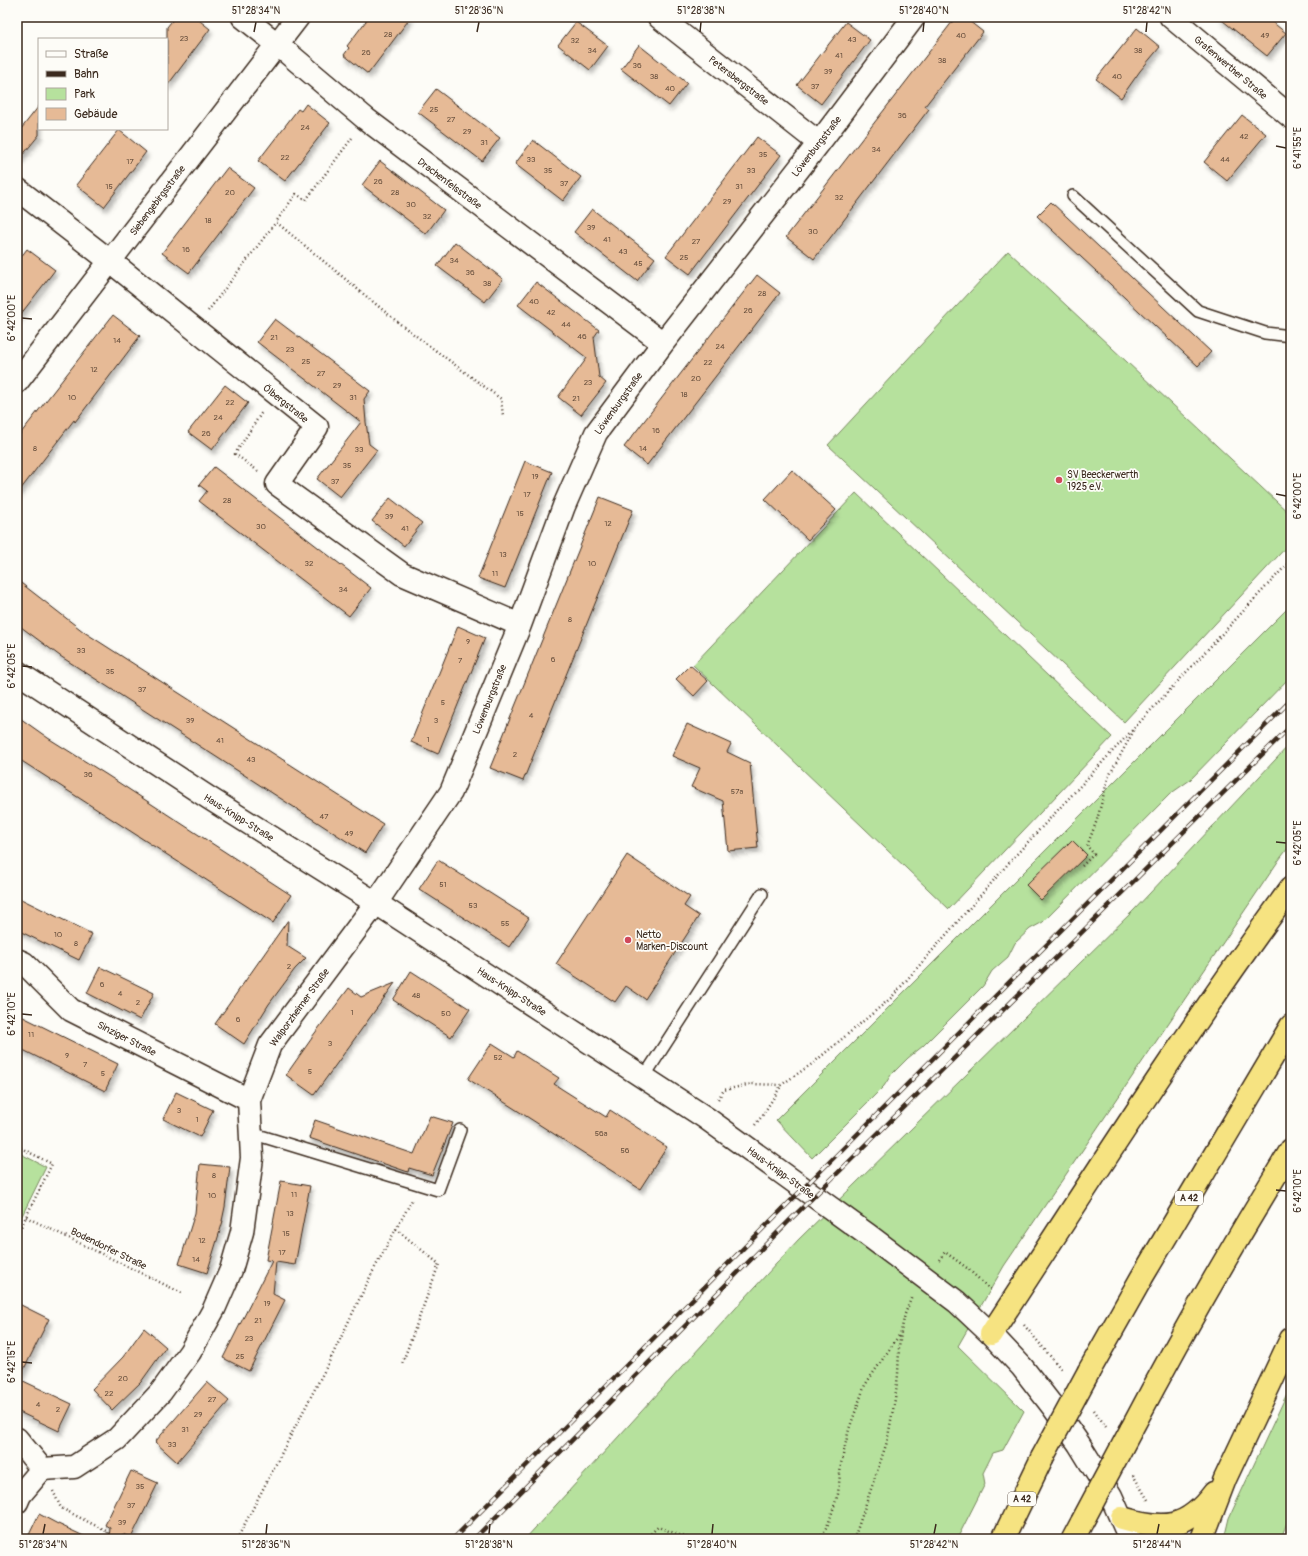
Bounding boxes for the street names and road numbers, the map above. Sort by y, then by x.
street label: Grafenwerther Straße [1191,34,1269,102]
street label: Petersbergstraße [706,54,771,108]
street label: Löwenburgstraße [789,114,844,179]
street label: Drachenfelsstraße [415,156,484,212]
street label: Siebengebirgsstraße [128,163,188,238]
street label: Löwenburgstraße [592,370,645,437]
street label: Ölbergstraße [260,381,311,426]
street label: Löwenburgstraße [471,663,509,736]
street label: Haus-Knipp-Straße [201,792,276,844]
street label: Haus-Knipp-Straße [475,965,548,1019]
street label: Walporzheimer Straße [267,966,332,1049]
street label: Sinziger Straße [95,1019,158,1059]
street label: Haus-Knipp-Straße [744,1144,816,1201]
road number: A 42 [1175,1191,1203,1205]
street label: Bodendorfer Straße [69,1225,148,1272]
road number: A 42 [1008,1492,1036,1506]

